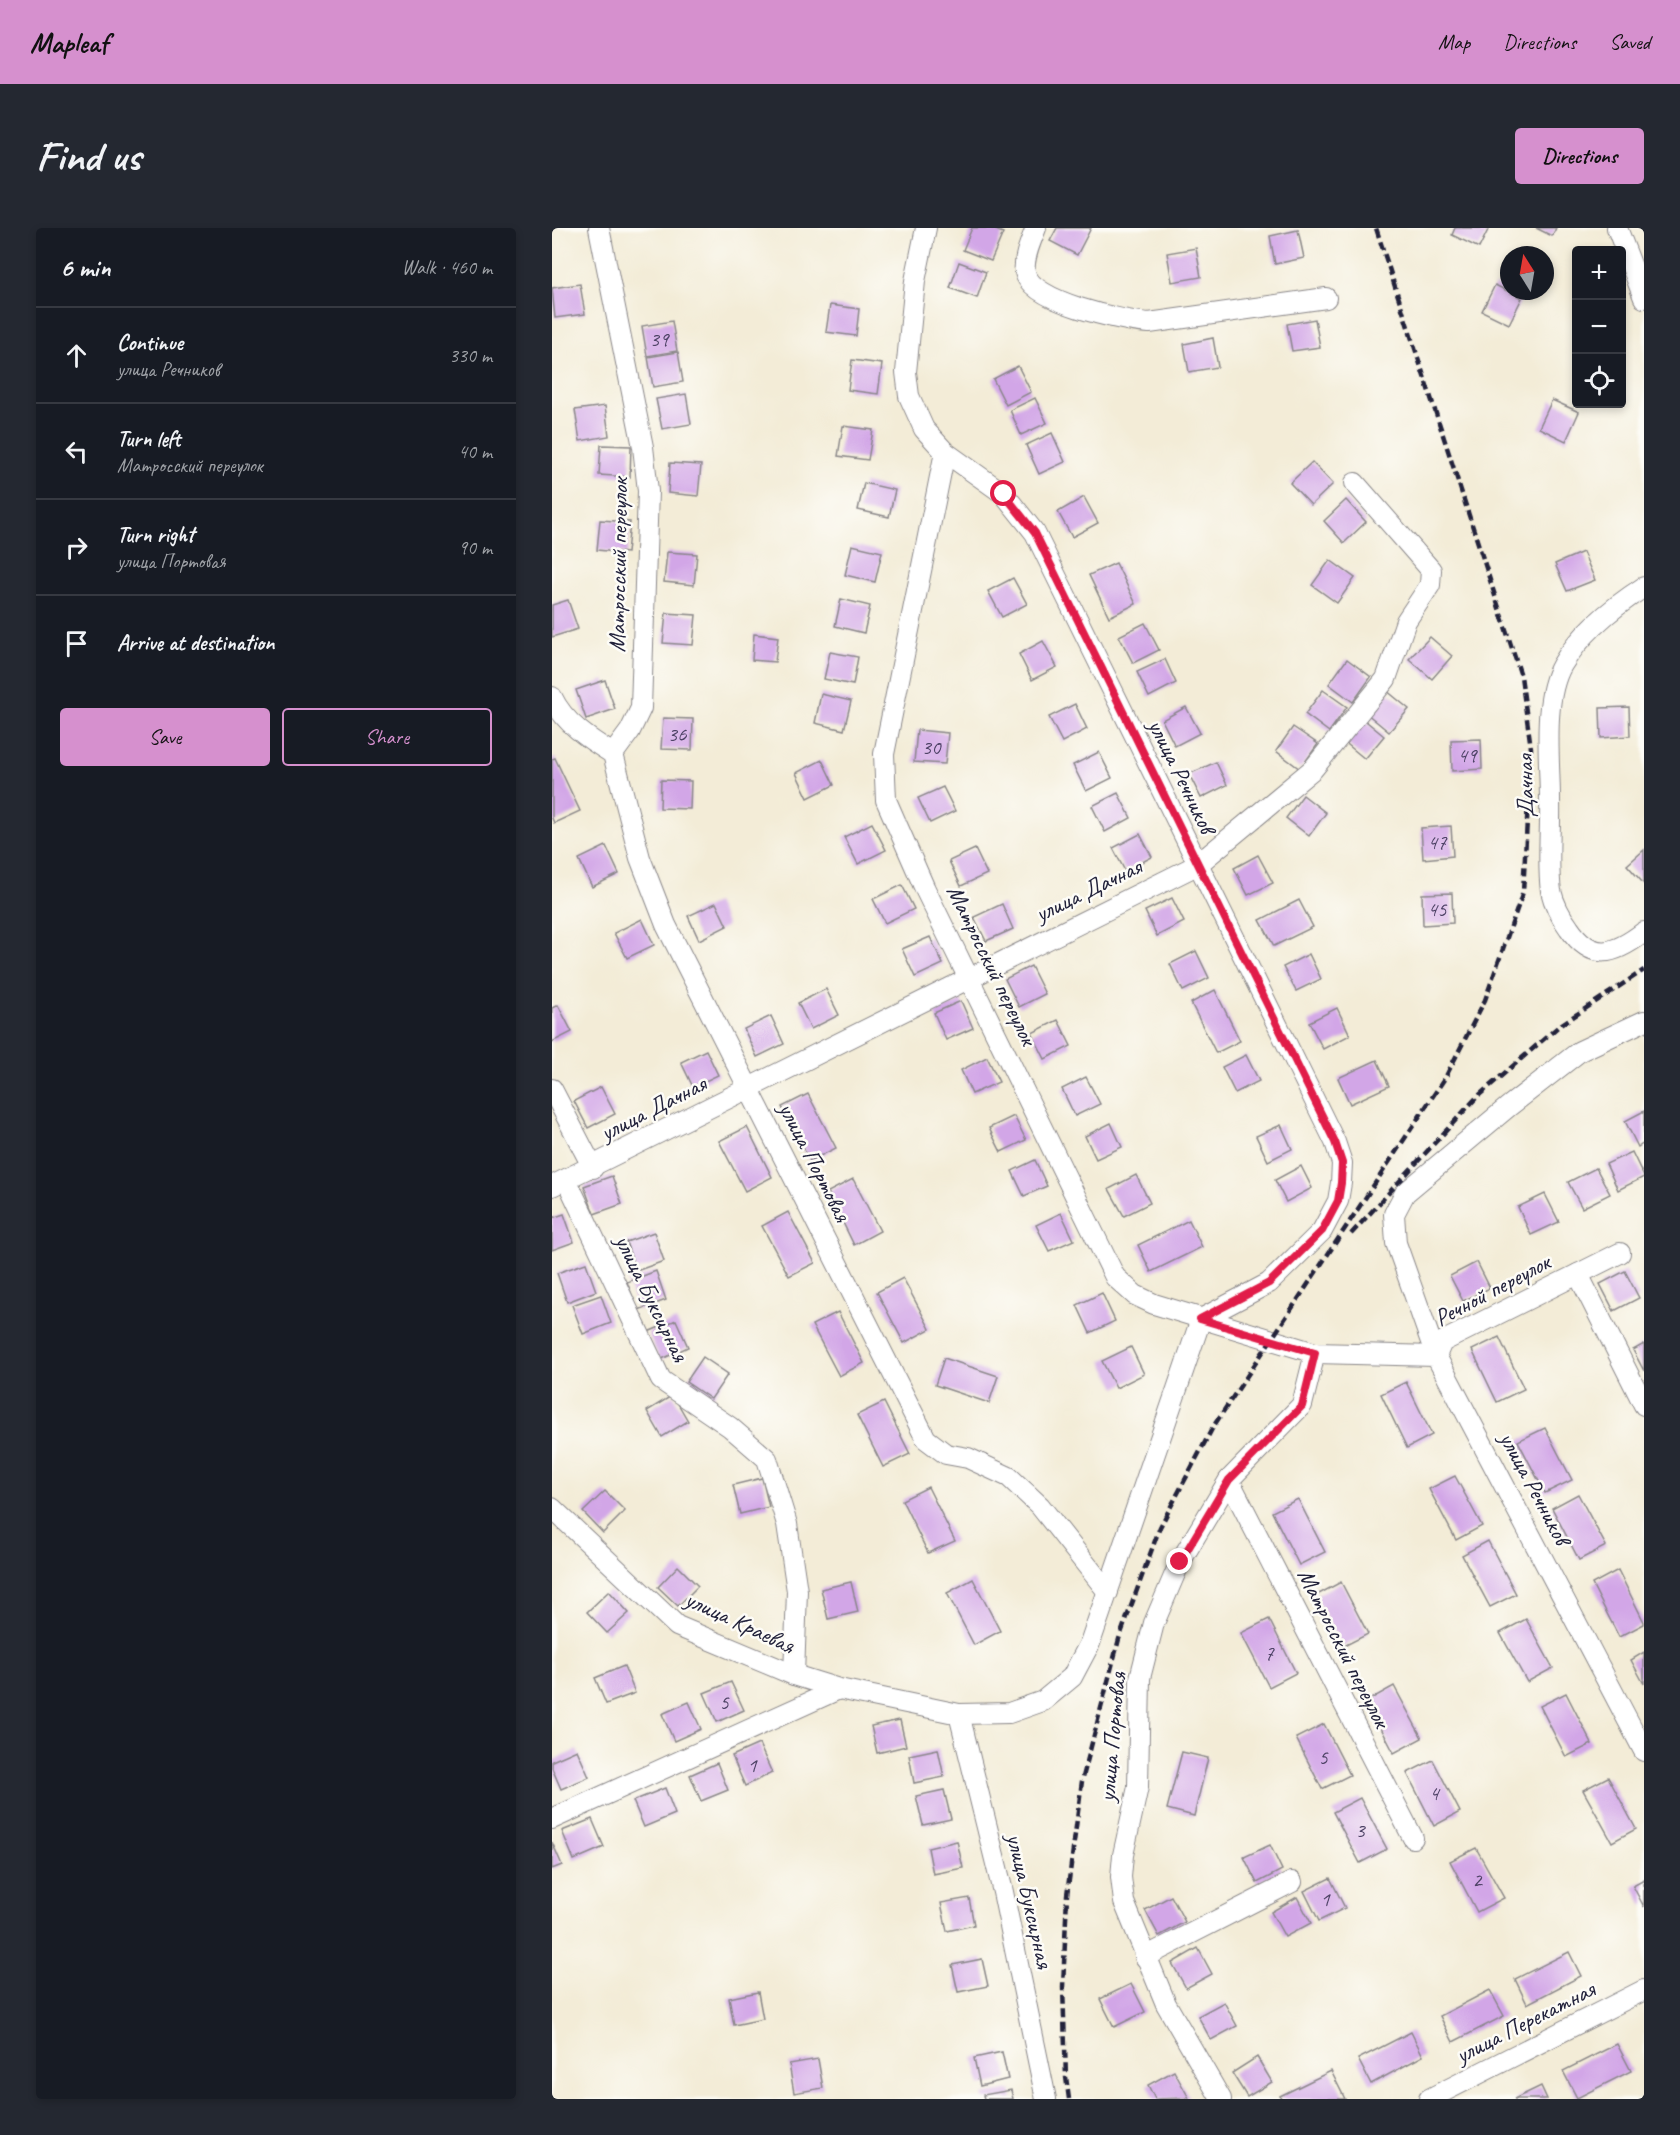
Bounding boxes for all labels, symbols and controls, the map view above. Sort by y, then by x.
text: Mapleaf [30,25,108,60]
text: Map [1438,29,1470,55]
text: Directions [1503,29,1576,55]
text: Saved [1609,29,1650,55]
button: Directions [1515,128,1644,184]
text: Find us [36,130,141,183]
north arrow [1500,246,1554,300]
map controls [1572,246,1626,408]
button: + [1572,246,1626,300]
text: 6 min [60,251,110,284]
text: Walk · 460 m [402,255,492,280]
button: − [1572,300,1626,354]
house number: 39 [650,326,670,352]
text: Continue [117,329,183,357]
icon: ahead [60,339,93,372]
text: 330 m [449,343,492,368]
button: locate [1572,354,1626,408]
text: улица Речников [117,357,220,382]
text: Turn left [117,425,181,453]
icon: left [60,435,93,468]
text: 40 m [458,439,492,464]
text: Матросский переулок [117,453,263,478]
street label: Матросский переулок [601,475,635,653]
route start [990,480,1016,506]
text: Turn right [117,521,194,549]
icon: right [60,531,93,564]
text: 90 m [458,535,492,560]
text: улица Портовая [117,549,225,574]
icon: arrive [60,627,93,660]
text: Arrive at destination [117,629,274,657]
button: Save [60,708,270,766]
button: Share [282,708,492,766]
street label: улица Речников [1141,712,1225,842]
house number: 36 [668,721,687,747]
house number: 30 [922,734,942,760]
house number: 49 [1458,742,1478,768]
street label: Дачная [1509,753,1541,818]
house number: 47 [1428,829,1448,855]
street label: улица Дачная [1028,851,1148,930]
street label: Матросский переулок [940,880,1045,1052]
house number: 45 [1428,896,1448,922]
street label: улица Дачная [593,1068,713,1148]
street label: улица Портовая [771,1095,858,1228]
street label: улица Буксирная [607,1228,696,1368]
street label: Речной переулок [1429,1246,1557,1333]
street label: улица Речников [1492,1425,1579,1554]
route end [1166,1548,1192,1574]
street label: Матросский переулок [1291,1563,1398,1735]
street label: улица Краевая [679,1583,801,1661]
house number: 7 [1264,1640,1275,1666]
street label: улица Портовая [1091,1670,1133,1805]
house number: 5 [719,1689,730,1715]
house number: 5 [1318,1744,1329,1770]
house number: 1 [747,1752,758,1778]
house number: 4 [1429,1780,1441,1806]
house number: 3 [1355,1817,1366,1843]
street label: улица Буксирная [999,1829,1060,1973]
house number: 2 [1472,1867,1483,1893]
house number: 1 [1320,1886,1331,1912]
street label: улица Перекатная [1449,1973,1601,2071]

